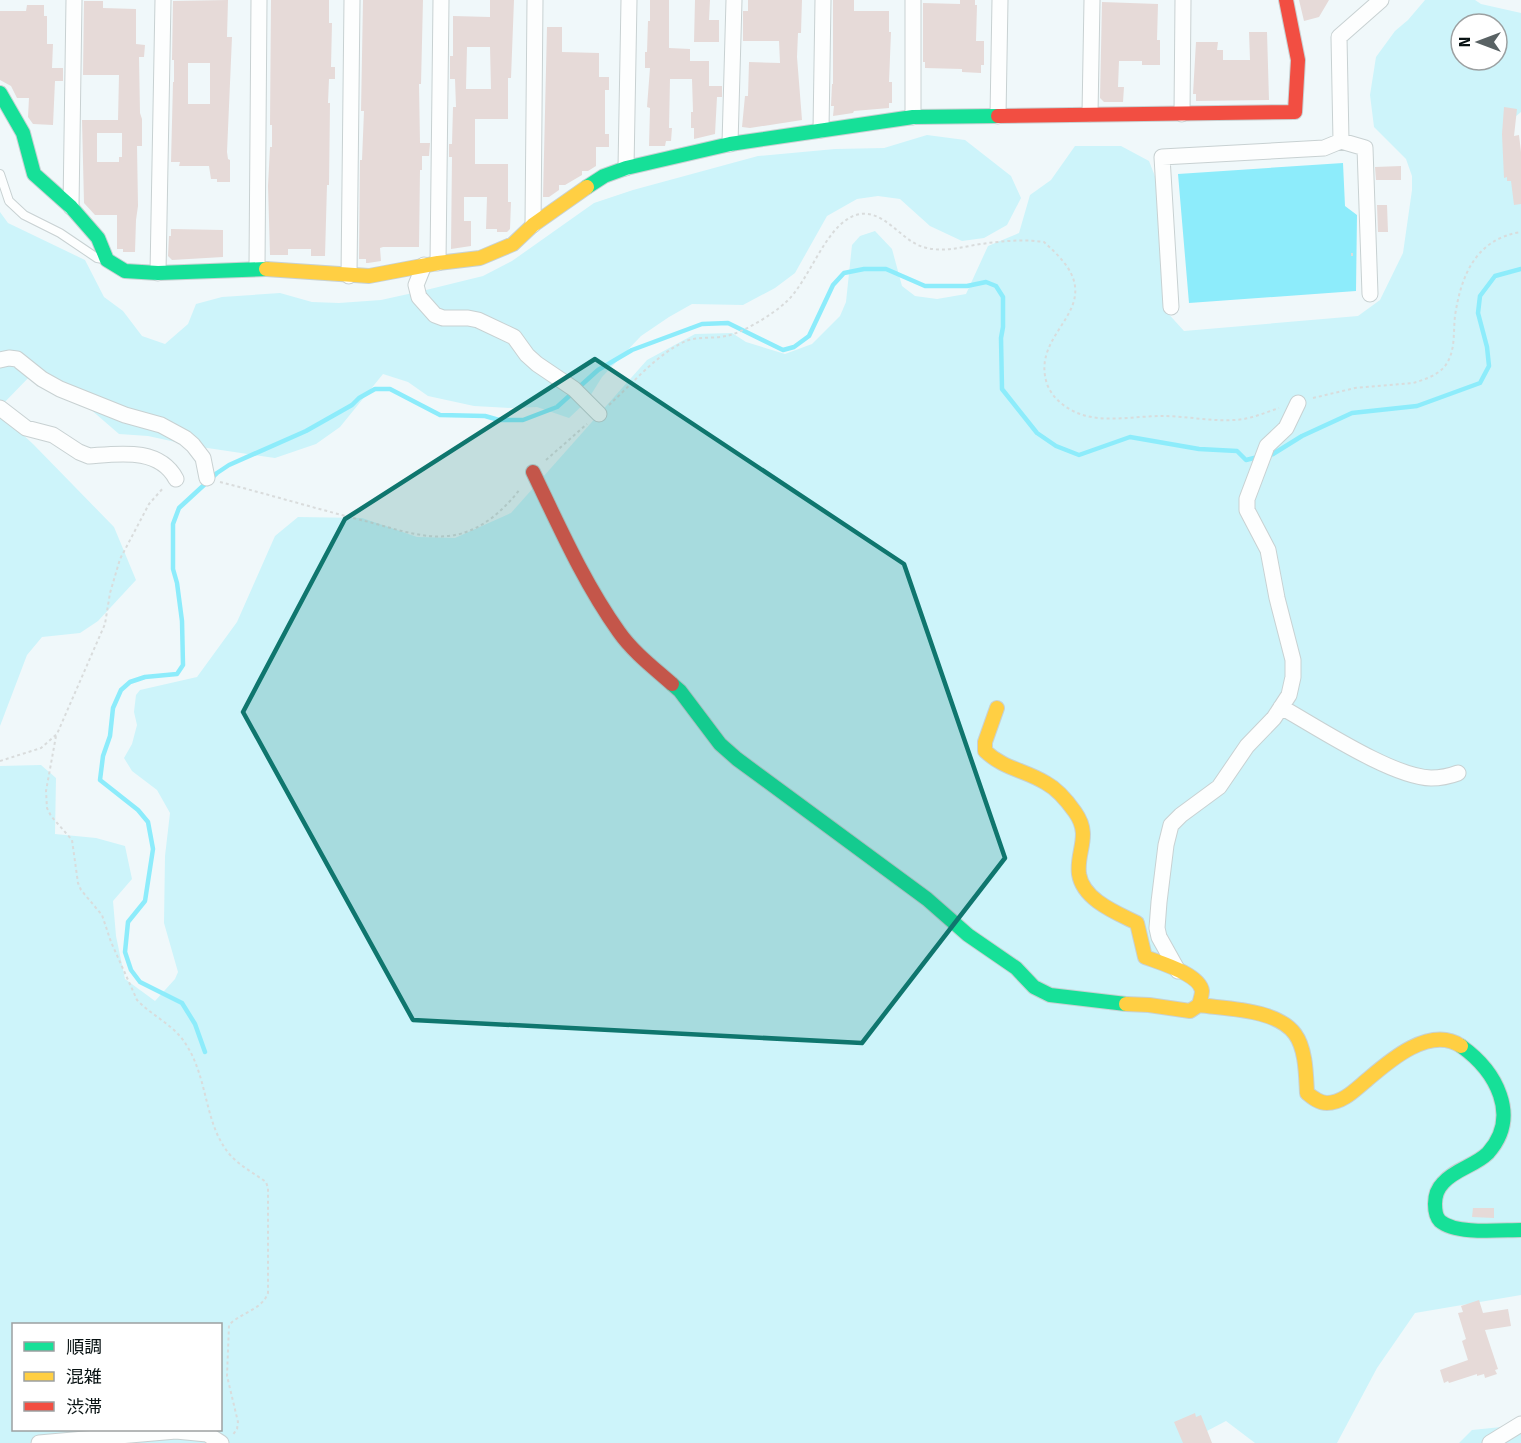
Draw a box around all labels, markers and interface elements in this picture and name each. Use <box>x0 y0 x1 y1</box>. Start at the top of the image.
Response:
north arrow <box>1449 12 1509 72</box>
text: N <box>1455 37 1474 47</box>
legend <box>12 1323 222 1431</box>
text: 順調 <box>66 1336 102 1358</box>
text: 混雑 <box>66 1366 102 1388</box>
text: 渋滞 <box>66 1396 102 1418</box>

